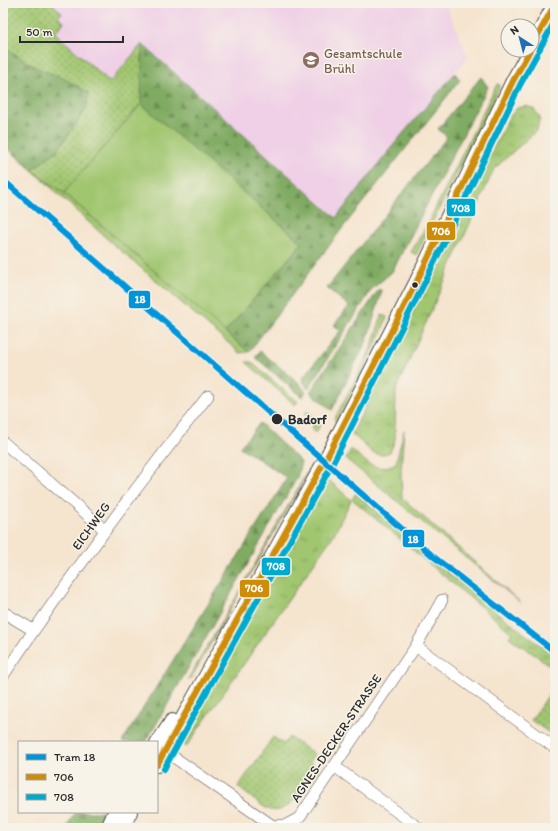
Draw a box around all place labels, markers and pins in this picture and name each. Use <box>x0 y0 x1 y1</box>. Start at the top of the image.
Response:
place label: Gesamtschule Brühl <box>324 46 402 76</box>
school or university icon: Gesamtschule Brühl <box>301 50 321 70</box>
unlabelled marker <box>410 280 420 290</box>
marker: Badorf <box>270 412 284 426</box>
place label: Badorf <box>288 412 328 427</box>

